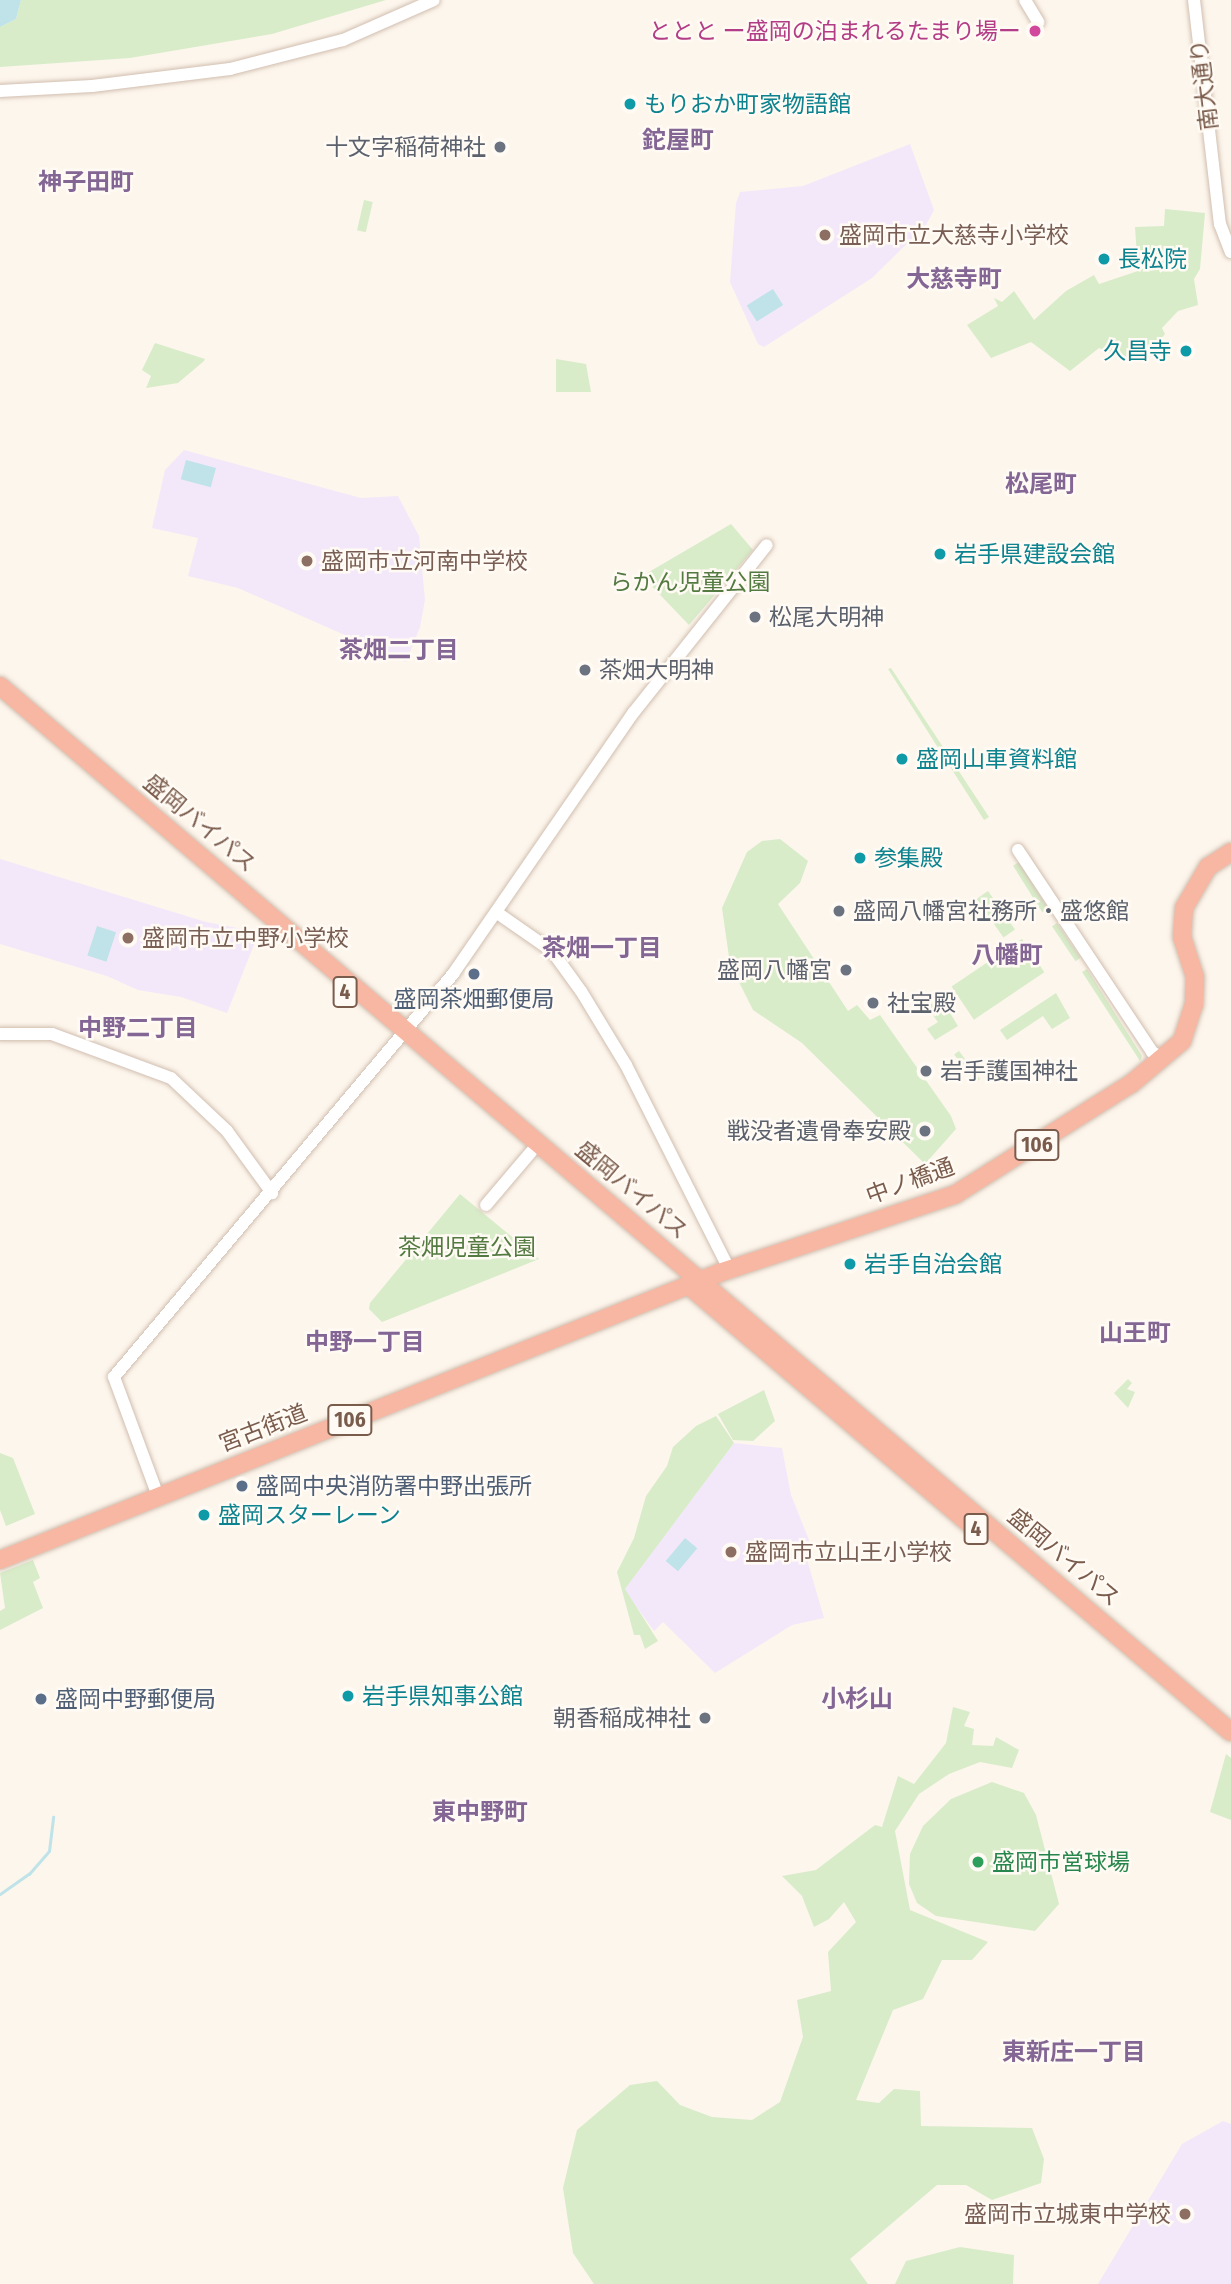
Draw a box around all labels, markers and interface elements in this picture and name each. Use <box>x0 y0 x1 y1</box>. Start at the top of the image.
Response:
place label: ととと ー盛岡の泊まれるたまり場ー <box>648 17 1021 45</box>
marker: ととと ー盛岡の泊まれるたまり場ー <box>1027 23 1043 39</box>
street label: 南大通り <box>1185 38 1223 132</box>
place label: もりおか町家物語館 <box>644 90 851 118</box>
marker: もりおか町家物語館 <box>622 96 638 112</box>
district label: 鉈屋町 <box>642 127 714 155</box>
place label: 十文字稲荷神社 <box>325 133 486 161</box>
marker: 十文字稲荷神社 <box>492 139 508 155</box>
district label: 神子田町 <box>38 169 134 197</box>
place label: 盛岡市立大慈寺小学校 <box>839 221 1069 249</box>
marker: 盛岡市立大慈寺小学校 <box>817 227 833 243</box>
place label: 長松院 <box>1118 245 1187 273</box>
marker: 長松院 <box>1096 251 1112 267</box>
district label: 大慈寺町 <box>906 266 1002 294</box>
place label: 久昌寺 <box>1103 337 1172 365</box>
marker: 久昌寺 <box>1178 343 1194 359</box>
district label: 松尾町 <box>1005 471 1077 499</box>
place label: 岩手県建設会館 <box>954 540 1115 568</box>
marker: 岩手県建設会館 <box>932 546 948 562</box>
place label: 盛岡市立河南中学校 <box>321 547 528 575</box>
marker: 盛岡市立河南中学校 <box>299 553 315 569</box>
park label: らかん児童公園 <box>610 568 770 596</box>
place label: 松尾大明神 <box>769 603 884 631</box>
marker: 松尾大明神 <box>747 609 763 625</box>
district label: 茶畑二丁目 <box>339 637 459 665</box>
place label: 茶畑大明神 <box>599 656 714 684</box>
marker: 茶畑大明神 <box>577 662 593 678</box>
place label: 盛岡山車資料館 <box>916 745 1077 773</box>
marker: 盛岡山車資料館 <box>894 751 910 767</box>
street label: 盛岡バイパス <box>138 768 262 878</box>
place label: 参集殿 <box>874 844 943 872</box>
marker: 参集殿 <box>852 850 868 866</box>
place label: 盛岡八幡宮社務所・盛悠館 <box>853 897 1129 925</box>
marker: 盛岡八幡宮社務所・盛悠館 <box>831 903 847 919</box>
place label: 盛岡市立中野小学校 <box>142 924 349 952</box>
marker: 盛岡市立中野小学校 <box>120 930 136 946</box>
district label: 茶畑一丁目 <box>542 935 662 963</box>
district label: 八幡町 <box>971 942 1043 970</box>
place label: 盛岡八幡宮 <box>717 956 832 984</box>
marker: 盛岡八幡宮 <box>838 962 854 978</box>
marker: 盛岡茶畑郵便局 <box>466 966 482 982</box>
road number: 4 <box>331 974 359 1010</box>
place label: 盛岡茶畑郵便局 <box>394 985 554 1013</box>
place label: 社宝殿 <box>887 989 956 1017</box>
marker: 社宝殿 <box>865 995 881 1011</box>
district label: 中野二丁目 <box>78 1015 198 1043</box>
place label: 岩手護国神社 <box>940 1057 1078 1085</box>
marker: 岩手護国神社 <box>918 1063 934 1079</box>
place label: 戦没者遺骨奉安殿 <box>727 1117 911 1145</box>
marker: 戦没者遺骨奉安殿 <box>917 1123 933 1139</box>
road number: 106 <box>1014 1128 1060 1162</box>
street label: 盛岡バイパス <box>570 1135 694 1245</box>
street label: 中ノ橋通 <box>862 1152 958 1210</box>
park label: 茶畑児童公園 <box>398 1233 536 1261</box>
place label: 岩手自治会館 <box>864 1250 1002 1278</box>
marker: 岩手自治会館 <box>842 1256 858 1272</box>
district label: 山王町 <box>1099 1320 1171 1348</box>
district label: 中野一丁目 <box>305 1329 425 1357</box>
street label: 宮古街道 <box>215 1399 311 1457</box>
road number: 106 <box>327 1402 373 1438</box>
place label: 盛岡中央消防署中野出張所 <box>256 1472 532 1500</box>
marker: 盛岡中央消防署中野出張所 <box>234 1478 250 1494</box>
place label: 盛岡スターレーン <box>218 1501 402 1529</box>
street label: 盛岡バイパス <box>1002 1502 1126 1612</box>
marker: 盛岡スターレーン <box>196 1507 212 1523</box>
road number: 4 <box>962 1512 990 1546</box>
place label: 盛岡市立山王小学校 <box>745 1538 952 1566</box>
marker: 盛岡市立山王小学校 <box>723 1544 739 1560</box>
place label: 岩手県知事公館 <box>362 1682 523 1710</box>
place label: 盛岡中野郵便局 <box>55 1685 216 1713</box>
district label: 小杉山 <box>821 1686 893 1714</box>
marker: 岩手県知事公館 <box>340 1688 356 1704</box>
marker: 盛岡中野郵便局 <box>33 1691 49 1707</box>
place label: 朝香稲成神社 <box>553 1704 691 1732</box>
marker: 朝香稲成神社 <box>697 1710 713 1726</box>
district label: 東中野町 <box>432 1799 528 1827</box>
place label: 盛岡市営球場 <box>992 1848 1130 1876</box>
marker: 盛岡市営球場 <box>970 1854 986 1870</box>
district label: 東新庄一丁目 <box>1002 2039 1146 2067</box>
place label: 盛岡市立城東中学校 <box>964 2200 1171 2228</box>
marker: 盛岡市立城東中学校 <box>1177 2206 1193 2222</box>

